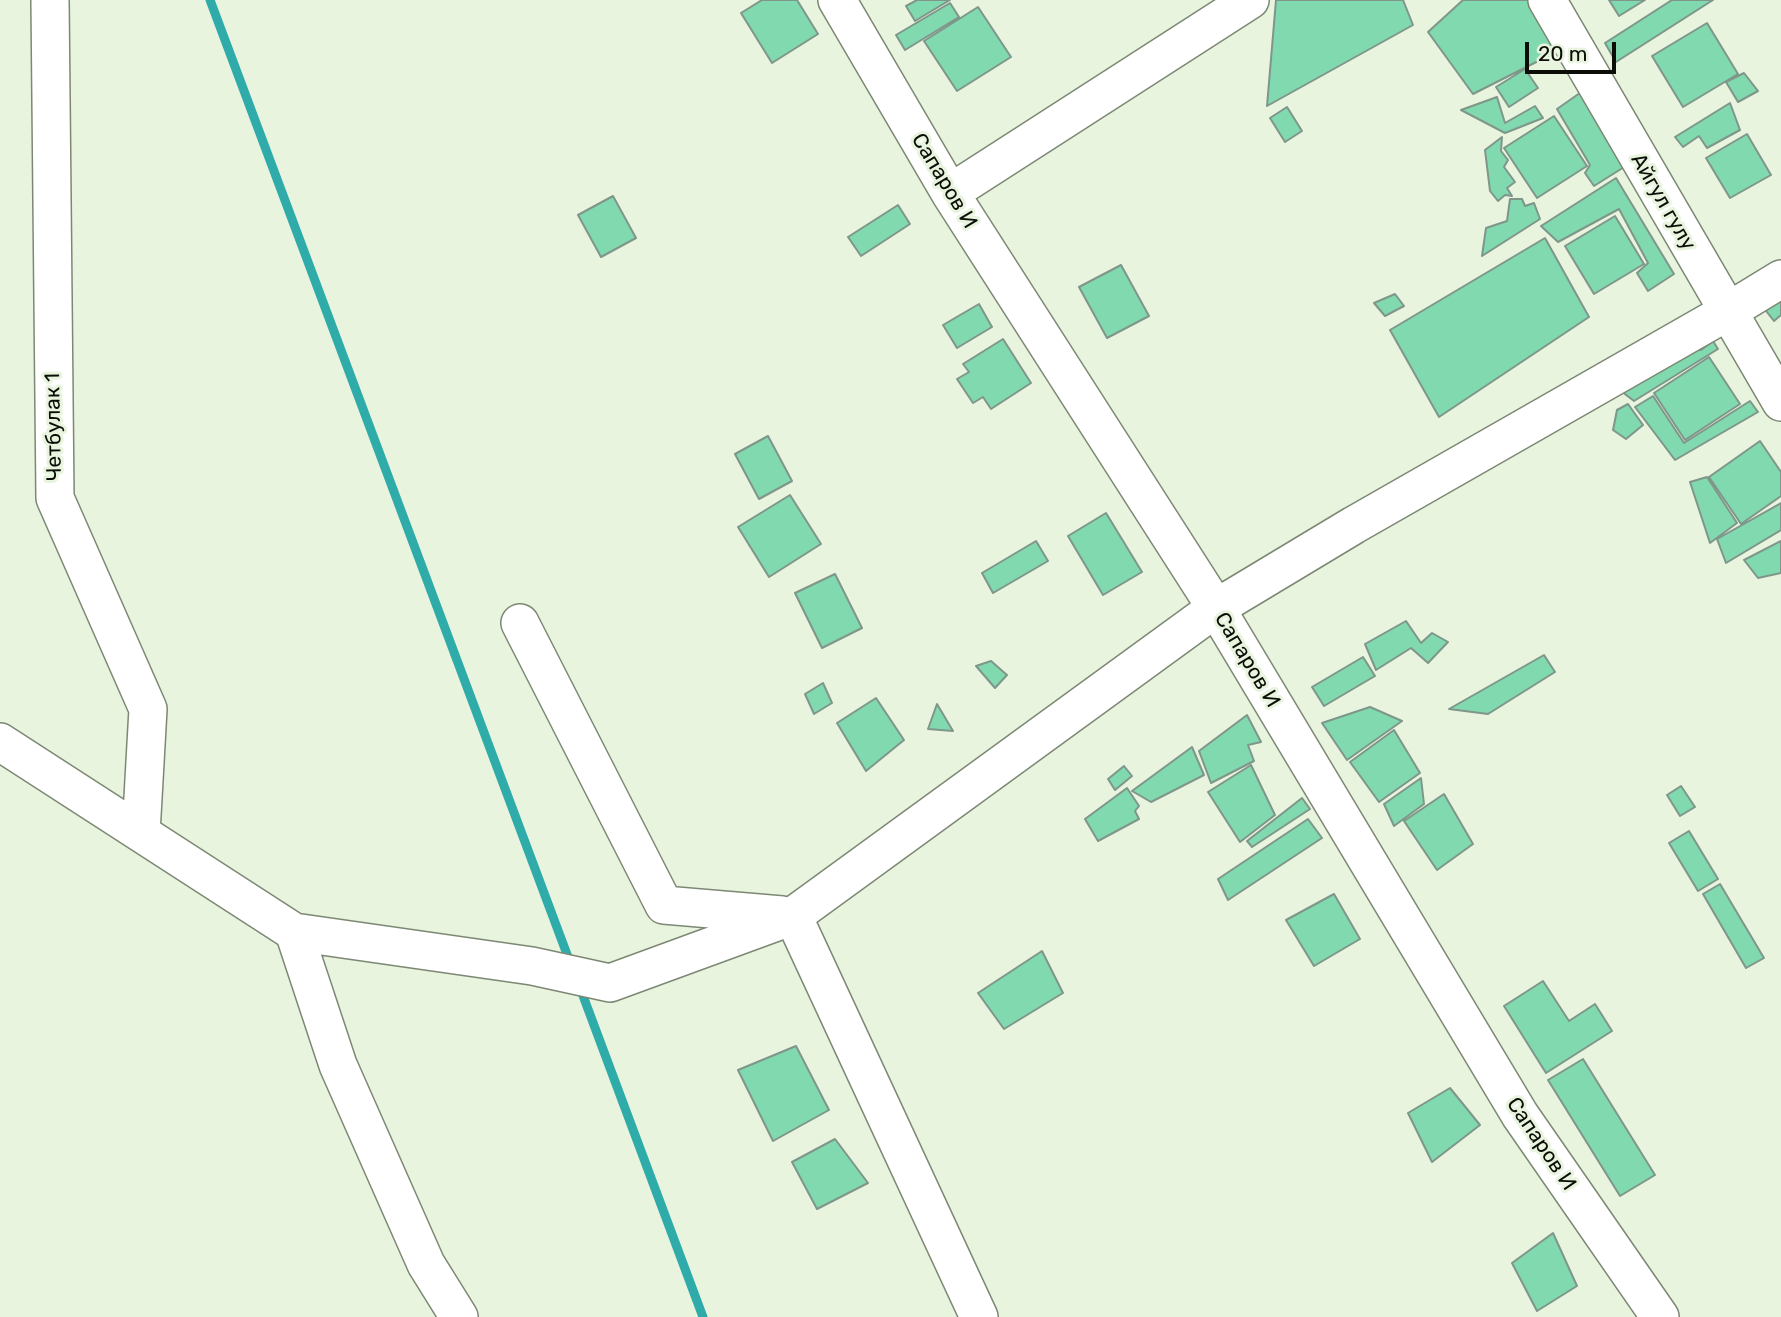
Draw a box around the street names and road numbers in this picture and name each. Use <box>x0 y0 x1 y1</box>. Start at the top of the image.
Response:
street label: Сапаров И <box>906 129 982 233</box>
street label: Айгул гулу <box>1625 149 1701 255</box>
street label: Четбулак 1 <box>40 373 68 481</box>
street label: Сапаров И <box>1209 608 1285 712</box>
street label: Сапаров И <box>1501 1093 1581 1195</box>

